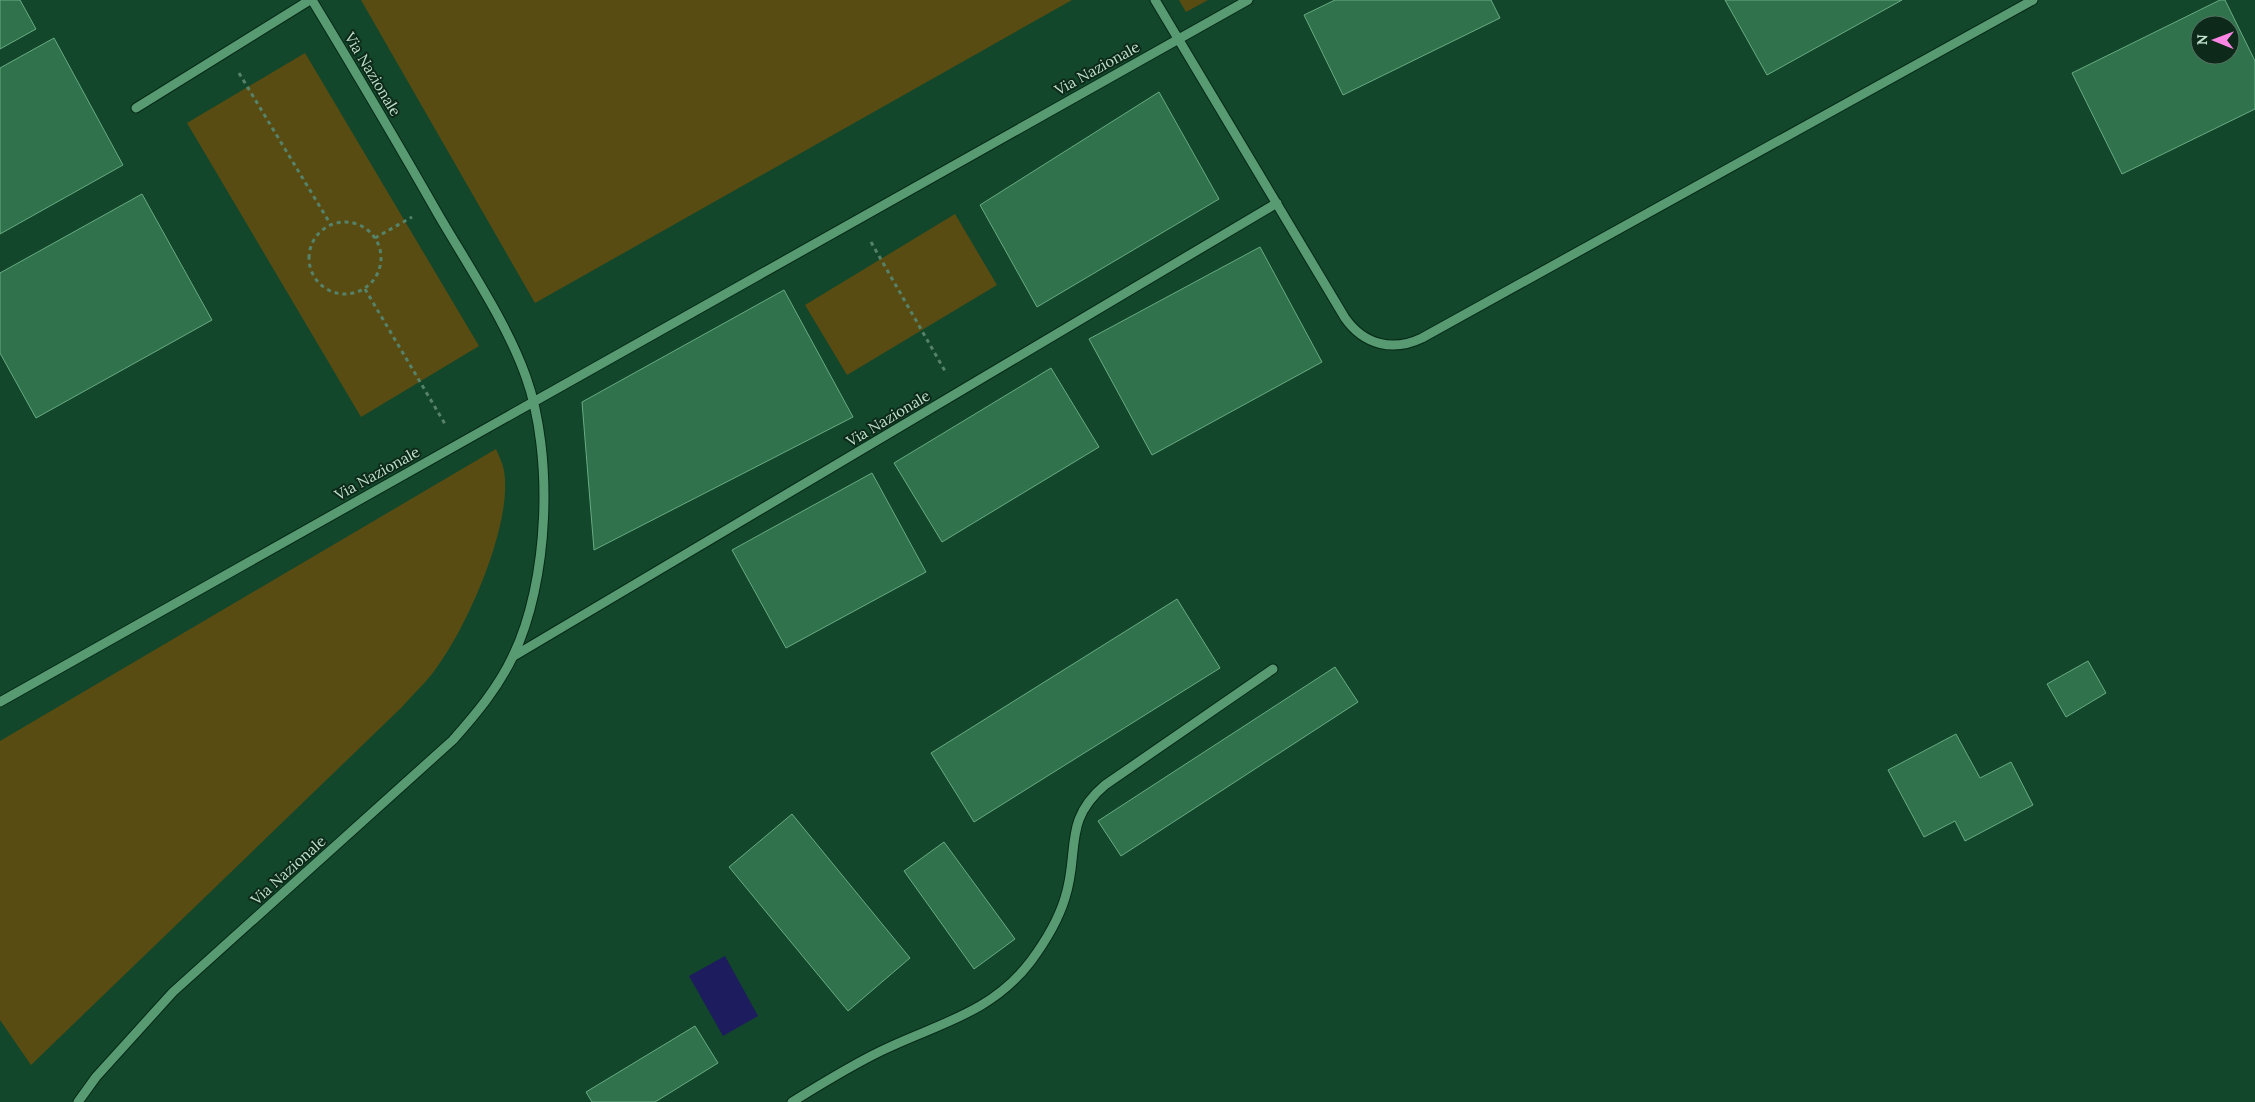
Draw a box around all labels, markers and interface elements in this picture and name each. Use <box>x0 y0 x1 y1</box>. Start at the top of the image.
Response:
north arrow <box>2190 15 2240 65</box>
street label: Via Nazionale <box>340 28 405 119</box>
text: N <box>2193 34 2211 45</box>
street label: Via Nazionale <box>1050 37 1143 100</box>
street label: Via Nazionale <box>842 386 933 451</box>
street label: Via Nazionale <box>330 442 423 505</box>
street label: Via Nazionale <box>246 831 329 909</box>

